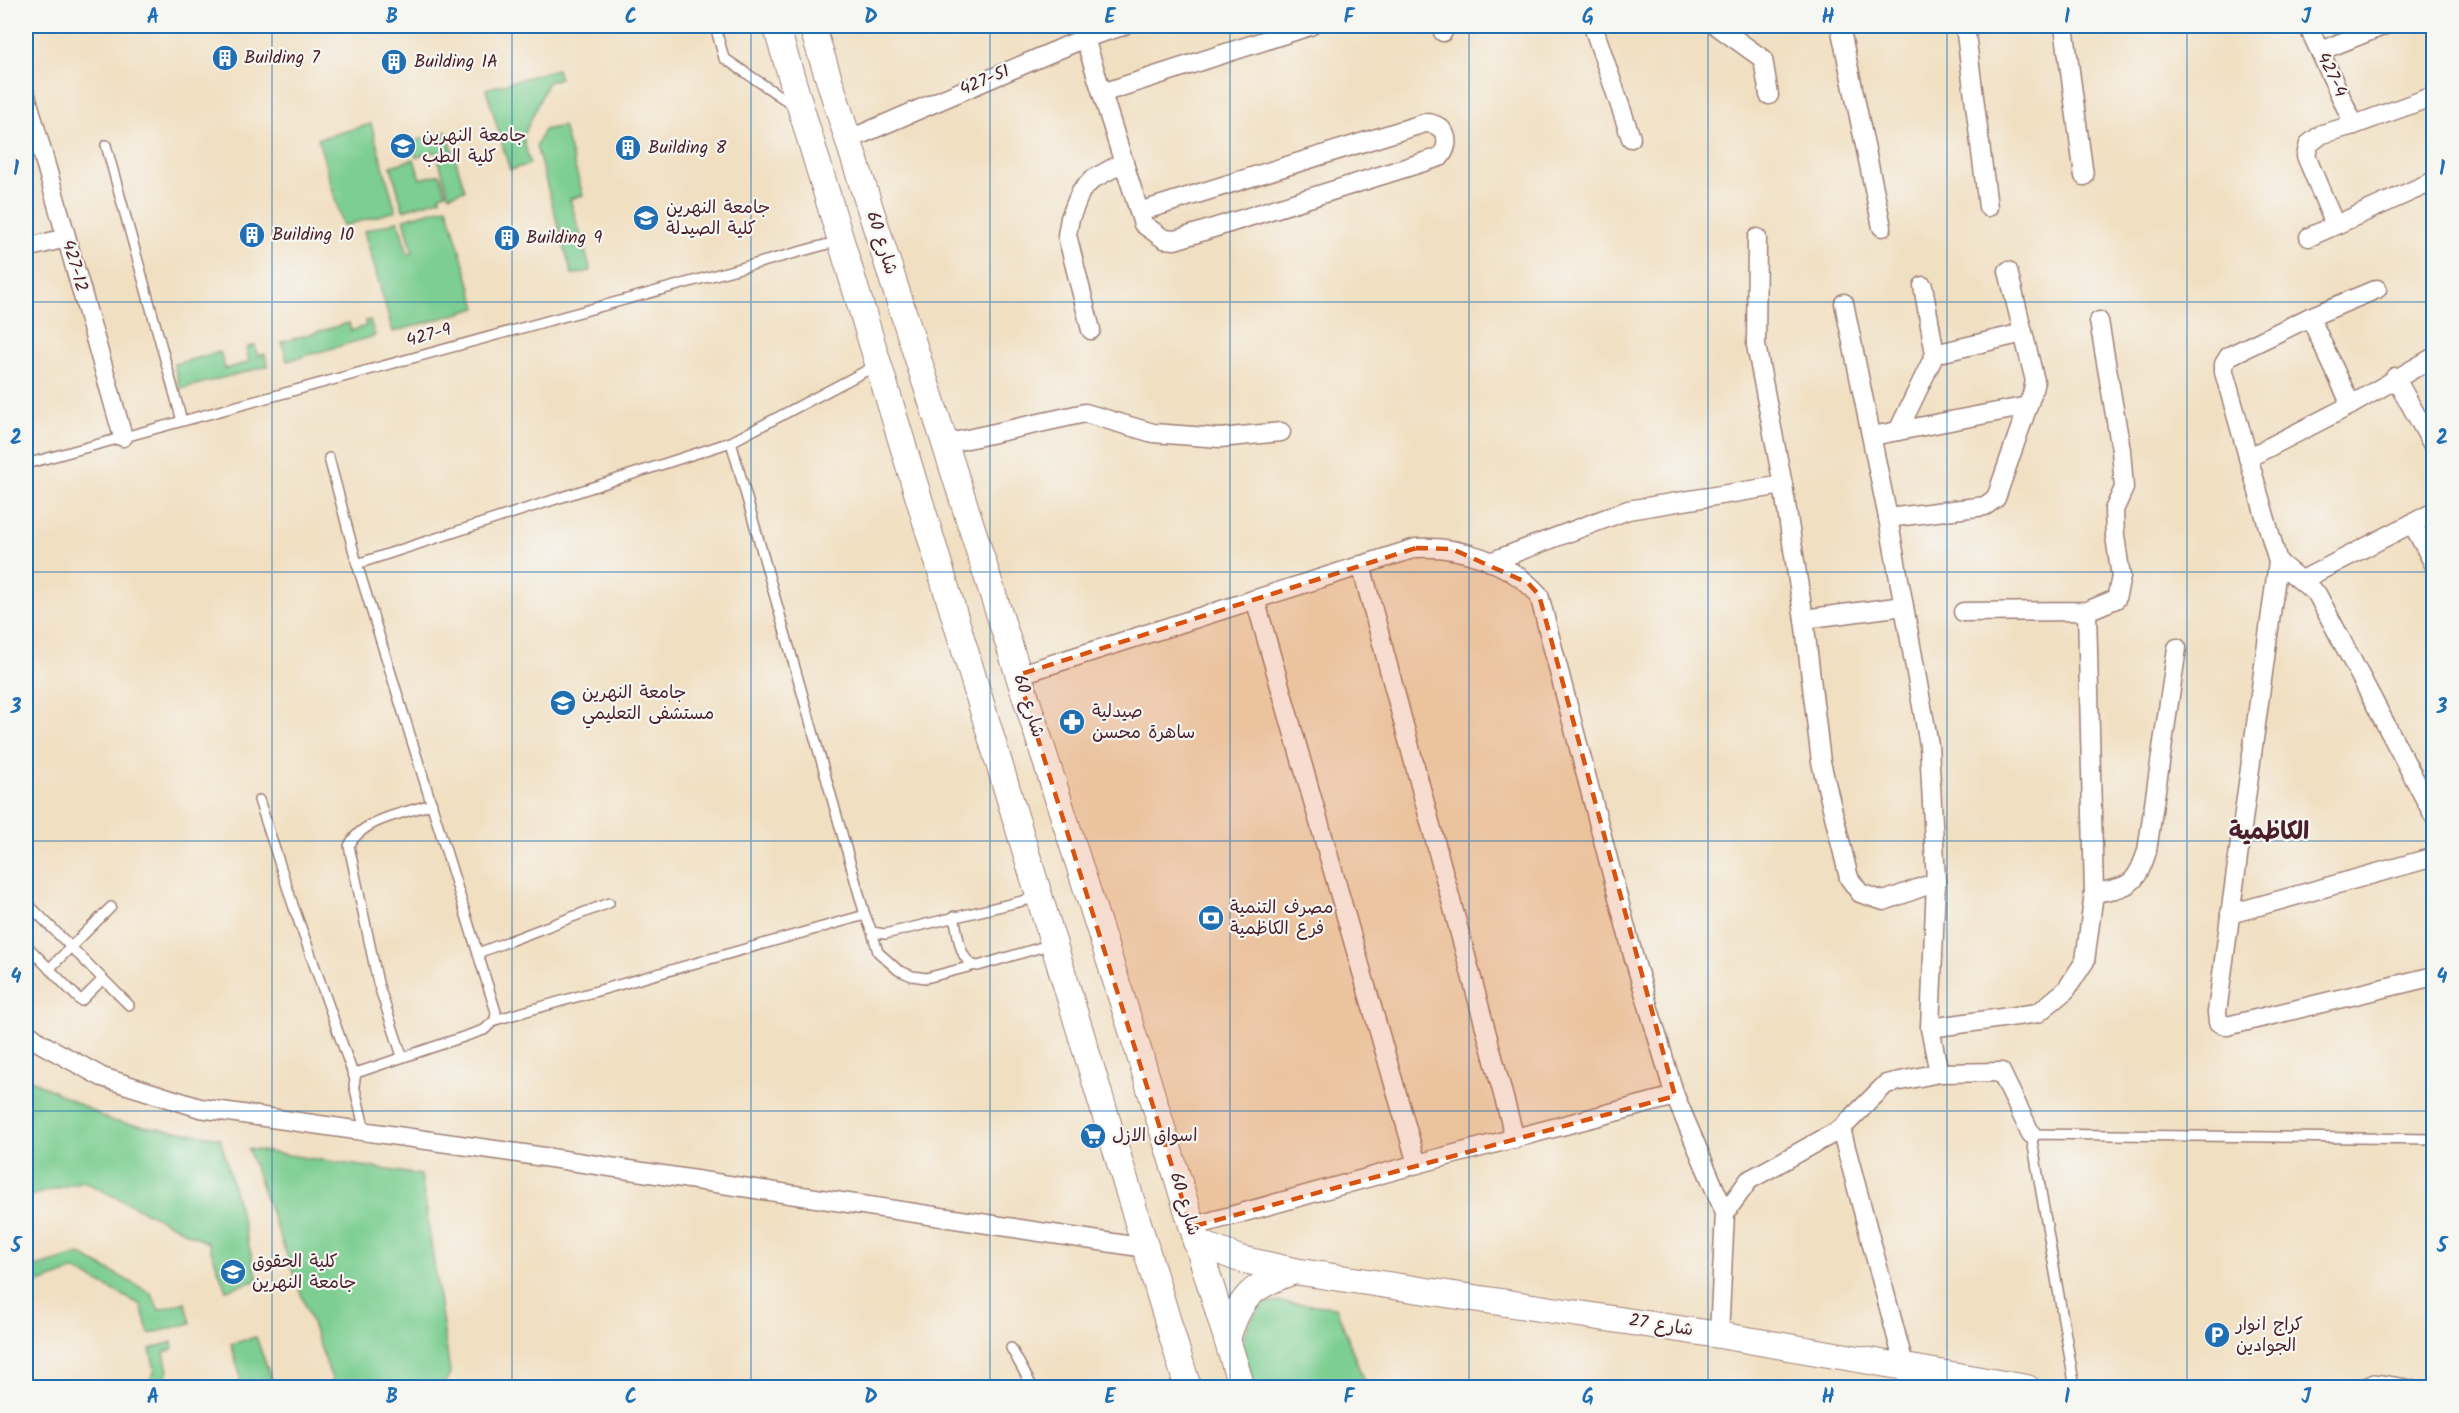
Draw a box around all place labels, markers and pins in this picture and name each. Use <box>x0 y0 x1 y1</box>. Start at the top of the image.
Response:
building icon: Building 7 <box>210 43 240 73</box>
place label: Building 7 <box>244 44 320 73</box>
building icon: Building 1A <box>379 47 409 77</box>
place label: Building 1A <box>414 48 498 77</box>
place label: جامعة النهرين كلية الطب <box>422 122 526 172</box>
school or university icon: جامعة النهرين كلية الطب <box>388 131 418 161</box>
building icon: Building 8 <box>613 133 643 163</box>
place label: Building 8 <box>648 134 726 163</box>
place label: جامعة النهرين كلية الصيدلة <box>666 194 770 244</box>
school or university icon: جامعة النهرين كلية الصيدلة <box>631 203 661 233</box>
building icon: Building 10 <box>237 220 267 250</box>
place label: Building 10 <box>272 221 354 250</box>
building icon: Building 9 <box>492 223 522 253</box>
place label: Building 9 <box>526 224 602 253</box>
place label: جامعة النهرين مستشفى التعليمي <box>582 679 714 729</box>
school or university icon: جامعة النهرين مستشفى التعليمي <box>548 688 578 718</box>
place label: صيدلية ساهرة محسن <box>1092 698 1195 748</box>
pharmacy icon: صيدلية ساهرة محسن <box>1057 707 1087 737</box>
place label: مصرف التنمية فرع الكاظمية <box>1230 894 1333 944</box>
bank icon: مصرف التنمية فرع الكاظمية <box>1196 903 1226 933</box>
supermarket icon: اسواق الازل <box>1078 1121 1108 1151</box>
place label: اسواق الازل <box>1112 1122 1197 1151</box>
place label: كلية الحقوق جامعة النهرين <box>252 1248 356 1298</box>
school or university icon: كلية الحقوق جامعة النهرين <box>218 1257 248 1287</box>
place label: كراج انوار الجوادين <box>2234 1311 2303 1361</box>
parking icon: كراج انوار الجوادين <box>2202 1320 2232 1350</box>

